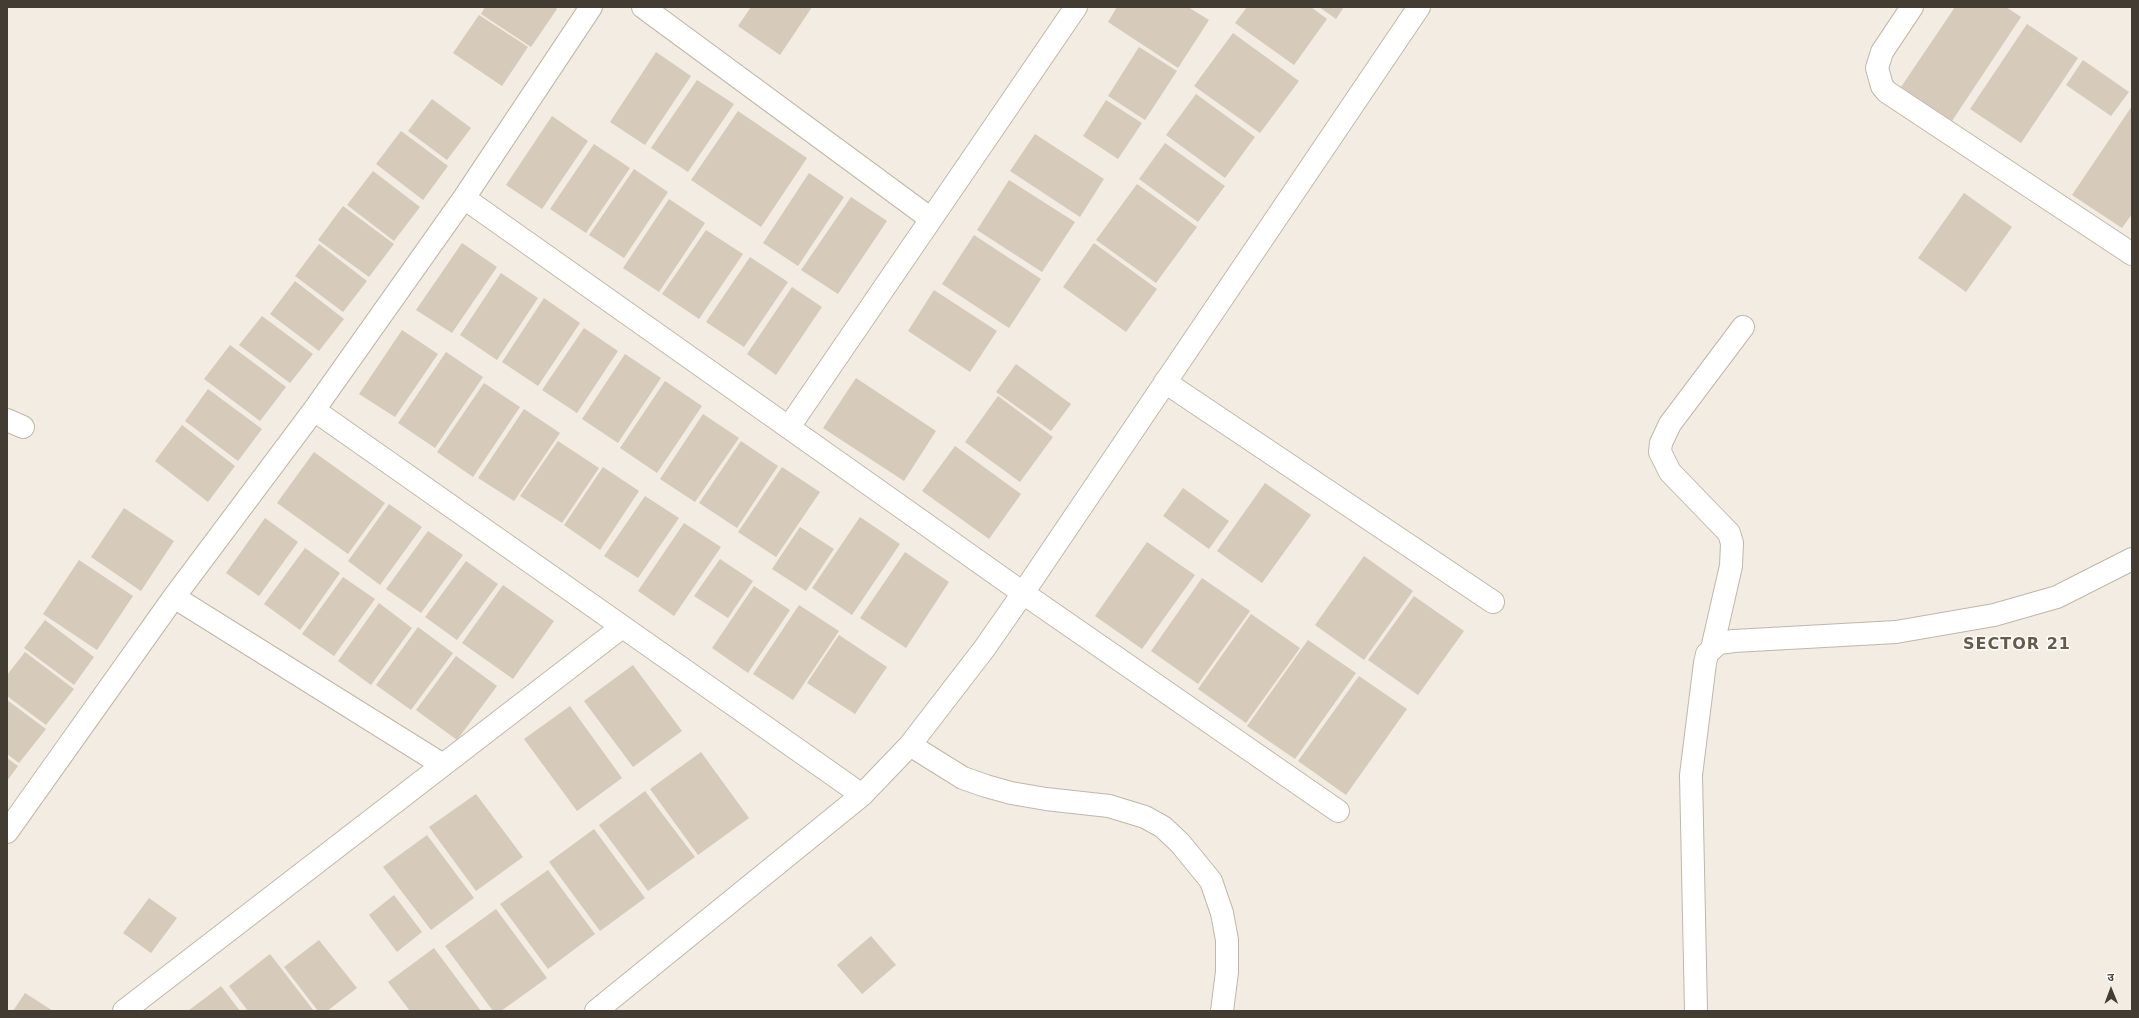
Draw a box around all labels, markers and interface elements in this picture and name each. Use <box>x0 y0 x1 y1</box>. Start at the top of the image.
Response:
district label: SECTOR 21 <box>1963 635 2071 655</box>
north arrow <box>2091 970 2131 1010</box>
text: उ <box>2107 971 2114 984</box>

